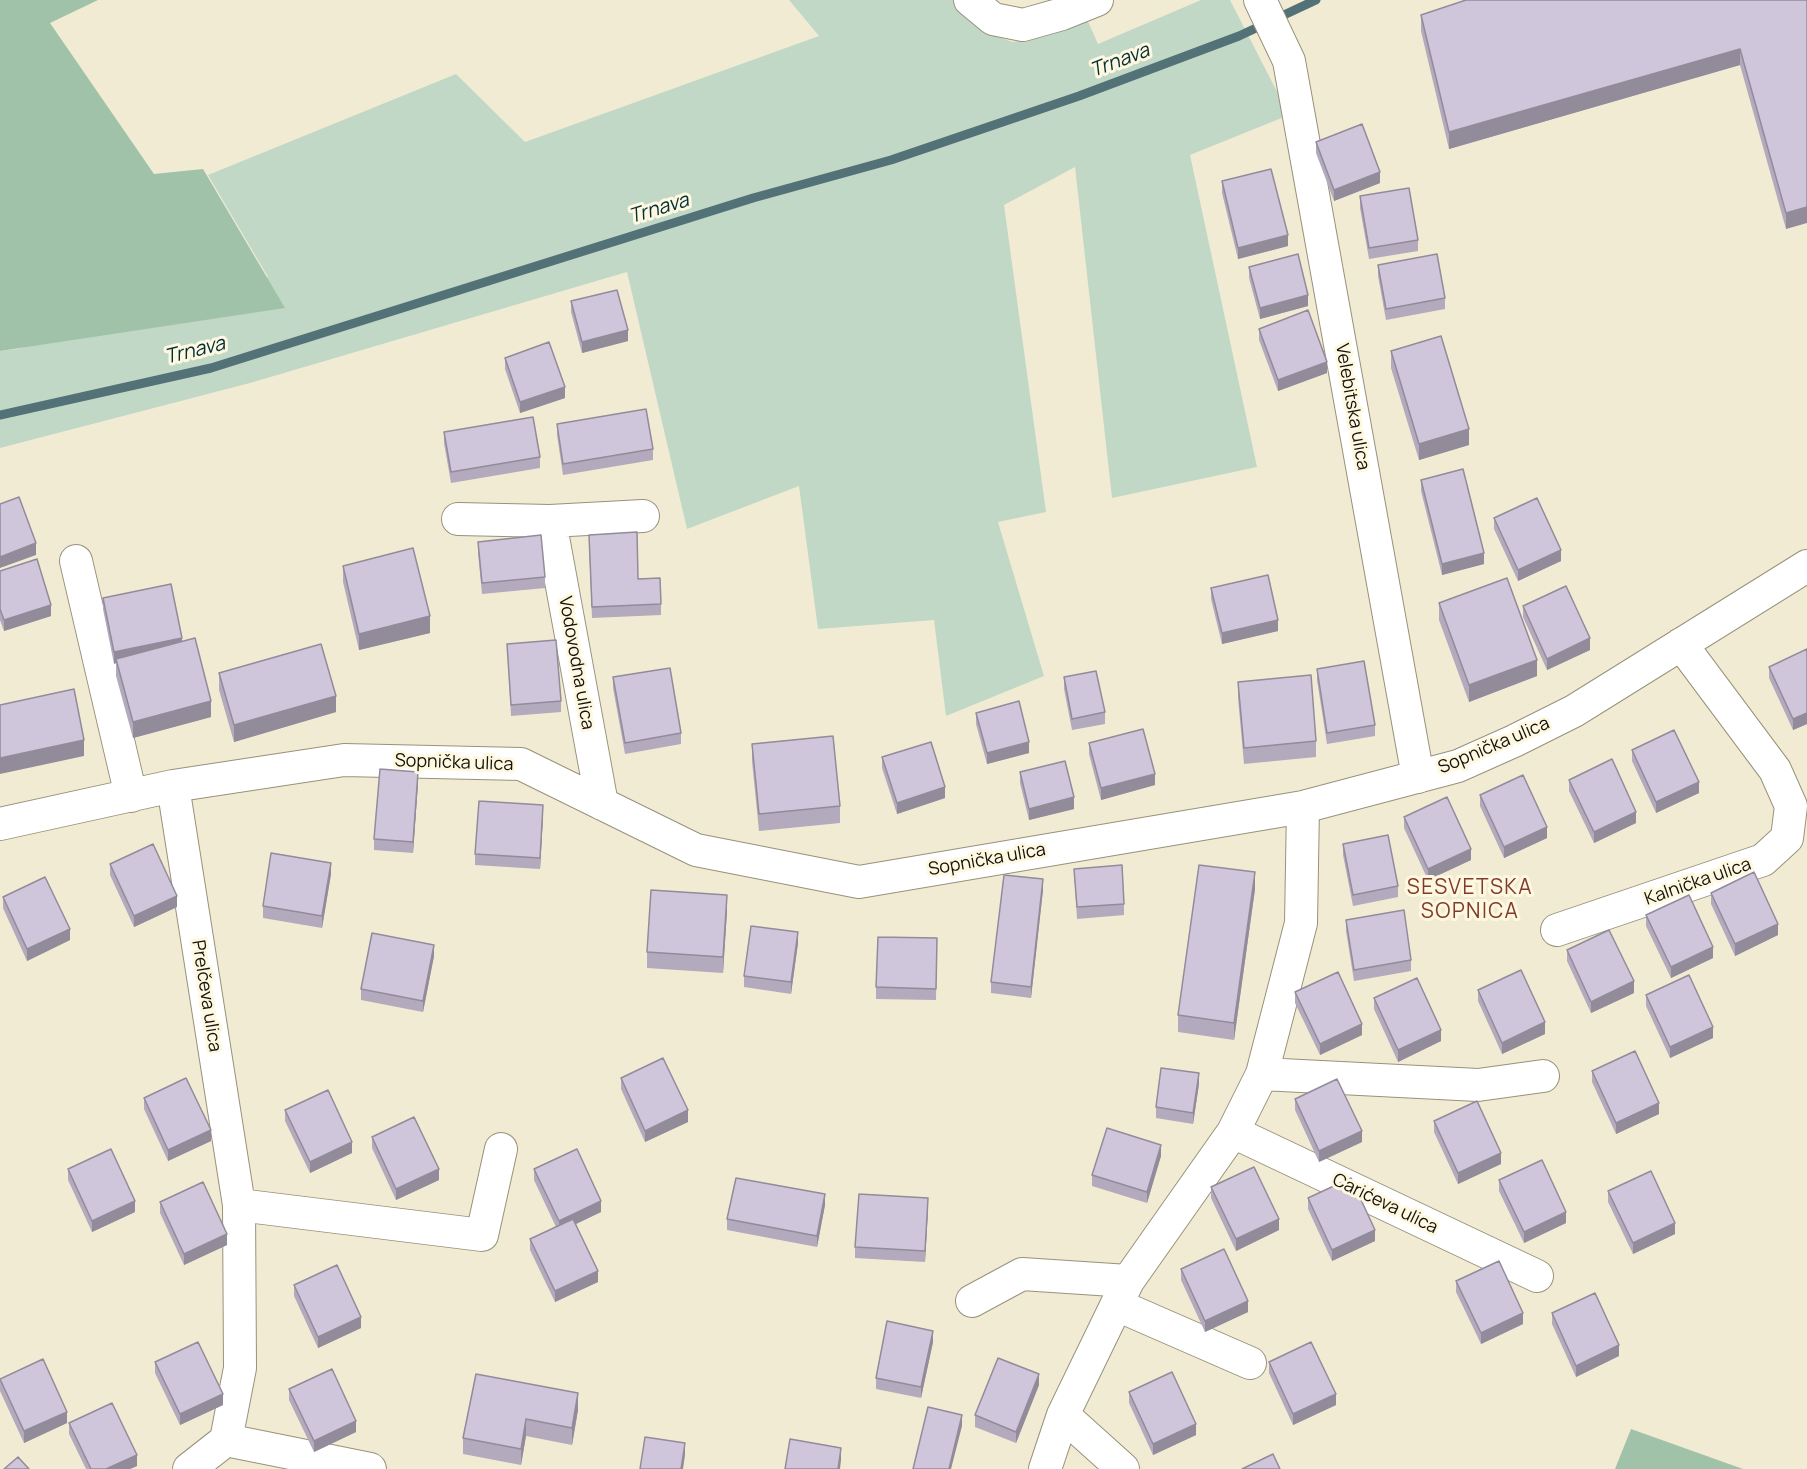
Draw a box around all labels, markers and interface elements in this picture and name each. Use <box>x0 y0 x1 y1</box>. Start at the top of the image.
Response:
water label: Trnava <box>1087 39 1153 83</box>
water label: Trnava <box>626 189 692 229</box>
water label: Trnava <box>162 332 228 370</box>
street label: Velebitska ulica <box>1330 342 1374 472</box>
street label: Vodovodna ulica <box>554 595 598 731</box>
street label: Sopnička ulica <box>1435 713 1553 779</box>
street label: Sopnička ulica <box>394 750 514 776</box>
street label: Sopnička ulica <box>927 839 1047 881</box>
street label: Kalnička ulica <box>1642 854 1754 910</box>
district label: SESVETSKA SOPNICA <box>1407 875 1533 925</box>
street label: Prelčeva ulica <box>186 939 226 1053</box>
street label: Carićeva ulica <box>1329 1169 1441 1239</box>

